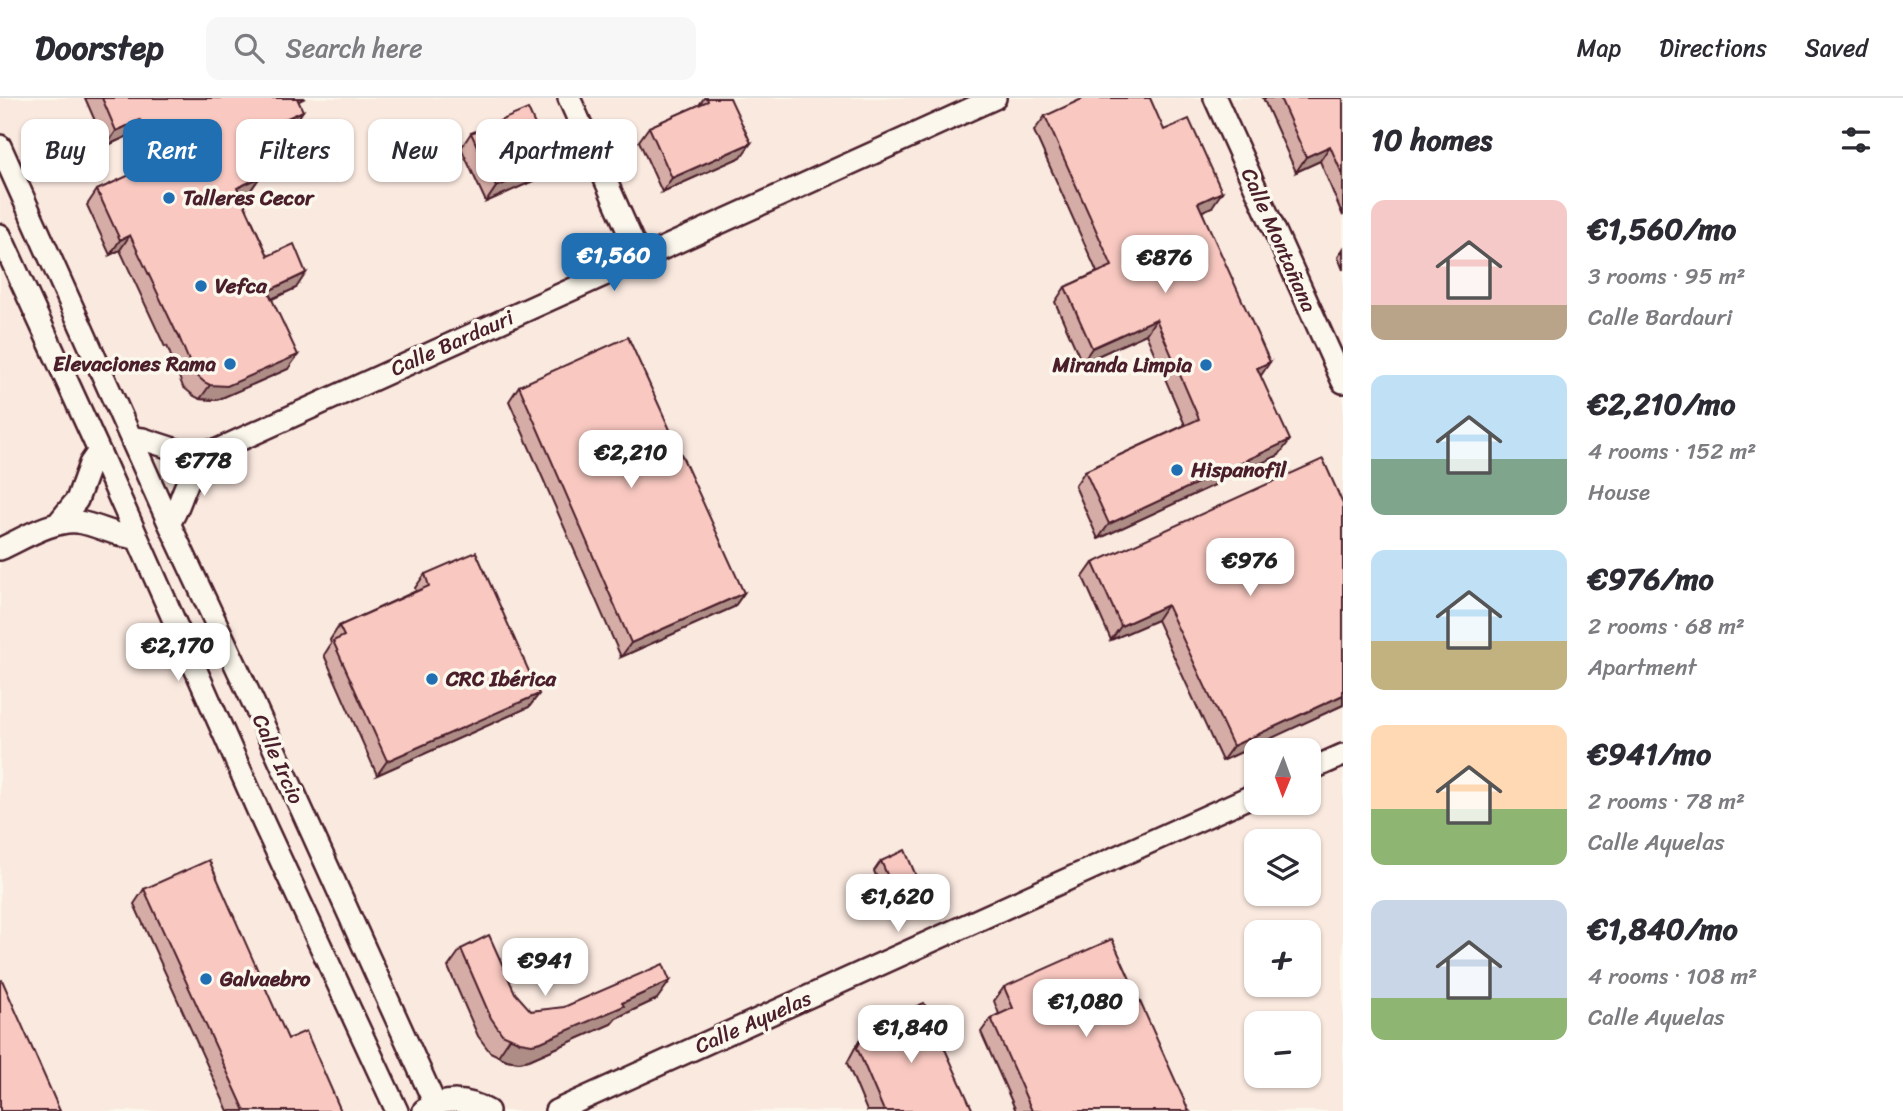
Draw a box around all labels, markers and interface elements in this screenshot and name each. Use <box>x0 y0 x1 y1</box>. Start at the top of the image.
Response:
search box <box>206 17 696 80</box>
text: Doorstep <box>35 19 164 77</box>
text: Search here <box>286 25 423 71</box>
text: Map <box>1577 27 1621 69</box>
text: Directions <box>1659 27 1767 69</box>
text: Saved <box>1805 27 1868 69</box>
icon: search <box>230 29 268 67</box>
text: 10 homes <box>1371 113 1492 167</box>
chip: Buy <box>21 119 109 182</box>
chip: Rent <box>123 119 222 182</box>
chip: Filters <box>236 119 354 182</box>
chip: New <box>368 119 462 182</box>
chip: Apartment <box>476 119 637 182</box>
icon: filters <box>1837 121 1875 159</box>
street label: Calle Montañana <box>1230 161 1328 319</box>
place label: Talleres Cecor <box>183 179 315 217</box>
marker: Talleres Cecor <box>161 190 177 206</box>
text: €1,560/mo <box>1588 202 1736 256</box>
icon: home <box>1427 228 1511 312</box>
pin: €1,560 <box>557 234 671 293</box>
text: €1,560 <box>578 235 650 276</box>
pin: €876 <box>1124 236 1206 295</box>
text: €876 <box>1137 237 1193 278</box>
text: 3 rooms · 95 m² <box>1588 256 1745 297</box>
place label: Vefca <box>215 267 268 305</box>
marker: Vefca <box>193 278 209 294</box>
text: Calle Bardauri <box>1588 297 1732 338</box>
street label: Calle Bardauri <box>384 298 521 387</box>
place label: Elevaciones Rama <box>53 345 216 383</box>
place label: Miranda Limpia <box>1051 346 1192 384</box>
marker: Elevaciones Rama <box>222 356 238 372</box>
marker: Miranda Limpia <box>1198 357 1214 373</box>
text: €2,210/mo <box>1588 377 1736 431</box>
icon: home <box>1427 403 1511 487</box>
pin: €2,210 <box>574 430 688 490</box>
text: 4 rooms · 152 m² <box>1588 431 1756 472</box>
text: €2,210 <box>595 432 667 473</box>
pin: €778 <box>163 438 245 498</box>
text: €778 <box>176 440 232 481</box>
place label: Hispanofil <box>1190 451 1287 489</box>
marker: Hispanofil <box>1169 462 1185 478</box>
text: House <box>1588 472 1650 513</box>
pin: €976 <box>1209 538 1291 598</box>
text: €976 <box>1222 540 1278 581</box>
text: €976/mo <box>1588 552 1714 606</box>
icon: home <box>1427 578 1511 662</box>
text: 2 rooms · 68 m² <box>1588 606 1745 647</box>
pin: €2,170 <box>121 624 235 683</box>
text: €2,170 <box>142 625 214 666</box>
text: Apartment <box>1588 647 1697 688</box>
place label: CRC Ibérica <box>445 660 557 698</box>
marker: CRC Ibérica <box>424 671 440 687</box>
street label: Calle Ircio <box>241 708 315 811</box>
text: €941/mo <box>1588 727 1711 781</box>
north arrow <box>1244 738 1321 816</box>
map controls <box>1244 738 1321 1088</box>
icon: home <box>1427 753 1511 837</box>
text: 2 rooms · 78 m² <box>1588 781 1745 822</box>
text: Calle Ayuelas <box>1588 822 1725 863</box>
button: layers <box>1244 829 1321 906</box>
pin: €1,620 <box>841 874 955 934</box>
text: €1,620 <box>862 876 934 917</box>
text: €1,840/mo <box>1588 902 1738 956</box>
button: + <box>1244 920 1321 997</box>
icon: home <box>1427 928 1511 1012</box>
pin: €941 <box>504 939 586 998</box>
text: €941 <box>518 940 572 981</box>
text: 4 rooms · 108 m² <box>1588 956 1757 997</box>
place label: Galvaebro <box>219 960 311 998</box>
marker: Galvaebro <box>198 971 214 987</box>
street label: Calle Ayuelas <box>688 979 818 1065</box>
pin: €1,080 <box>1029 979 1143 1039</box>
text: €1,080 <box>1049 981 1123 1022</box>
text: Calle Ayuelas <box>1588 997 1725 1038</box>
pin: €1,840 <box>854 1006 968 1065</box>
text: €1,840 <box>874 1007 948 1048</box>
button: − <box>1244 1011 1321 1088</box>

